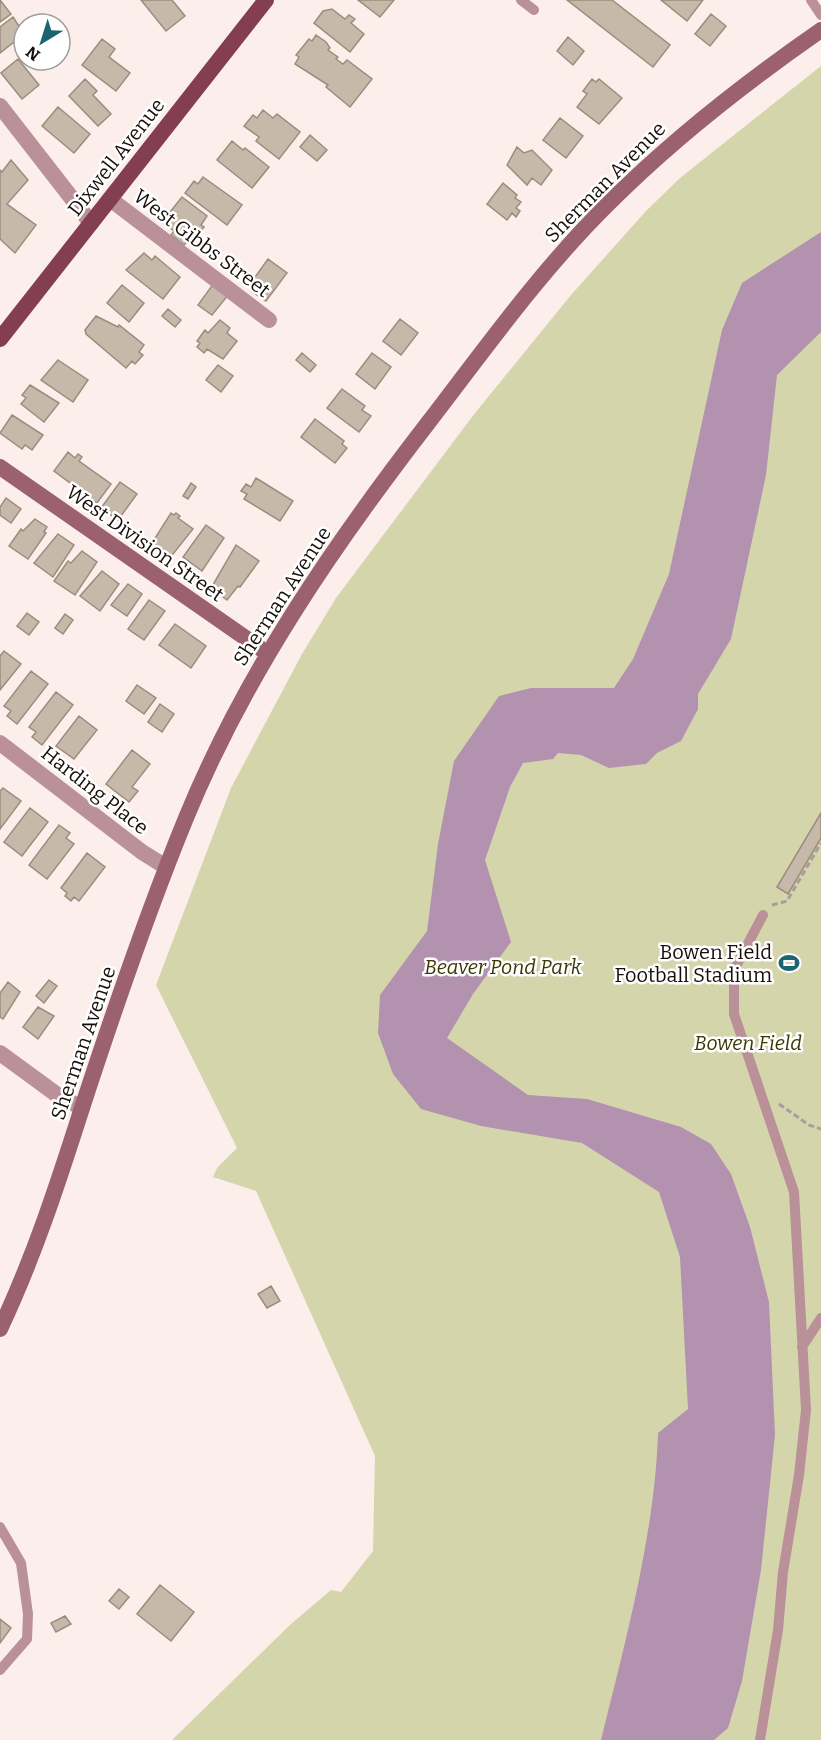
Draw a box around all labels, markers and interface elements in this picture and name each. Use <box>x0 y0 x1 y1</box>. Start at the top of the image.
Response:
north arrow <box>12 12 72 72</box>
text: N <box>22 42 44 65</box>
street label: Dixwell Avenue <box>63 93 169 221</box>
street label: Sherman Avenue <box>540 117 670 247</box>
street label: West Gibbs Street <box>129 184 275 302</box>
street label: West Division Street <box>62 480 228 606</box>
street label: Sherman Avenue <box>228 522 336 670</box>
street label: Harding Place <box>37 741 153 839</box>
place label: Bowen Field Football Stadium <box>615 940 772 987</box>
sports icon: Bowen Field Football Stadium <box>777 951 801 975</box>
park label: Beaver Pond Park <box>424 955 582 979</box>
street label: Sherman Avenue <box>45 963 121 1123</box>
park label: Bowen Field <box>694 1031 802 1055</box>

